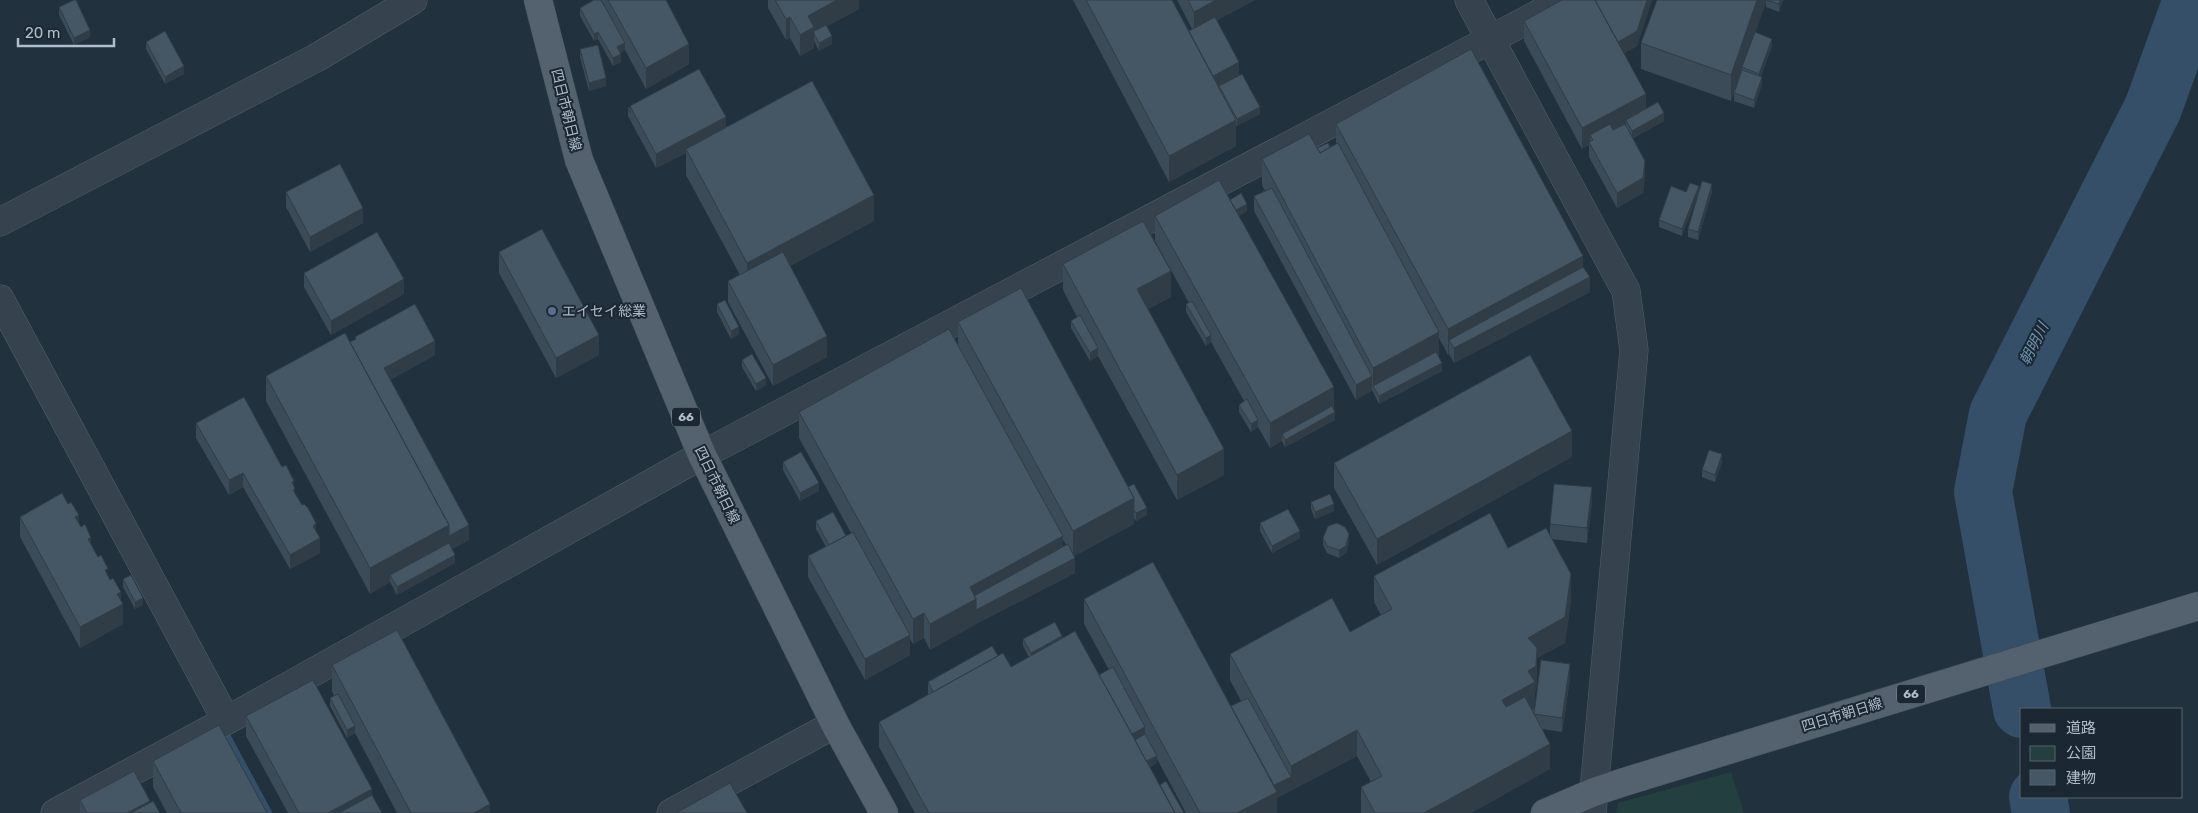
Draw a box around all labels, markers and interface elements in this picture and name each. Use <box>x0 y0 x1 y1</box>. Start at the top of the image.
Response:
scale bar <box>18 15 114 47</box>
text: 20 m <box>25 24 60 42</box>
street label: 四日市朝日線 <box>548 67 584 153</box>
place label: エイセイ総業 <box>562 303 646 320</box>
marker: エイセイ総業 <box>546 305 558 317</box>
water label: 朝明川 <box>2016 318 2053 368</box>
road number: 66 <box>672 408 700 427</box>
street label: 四日市朝日線 <box>691 444 743 526</box>
road number: 66 <box>1897 684 1925 704</box>
street label: 四日市朝日線 <box>1799 695 1885 735</box>
legend <box>2020 708 2183 798</box>
text: 道路 <box>2066 719 2096 737</box>
text: 公園 <box>2066 744 2096 762</box>
text: 建物 <box>2066 769 2096 787</box>

